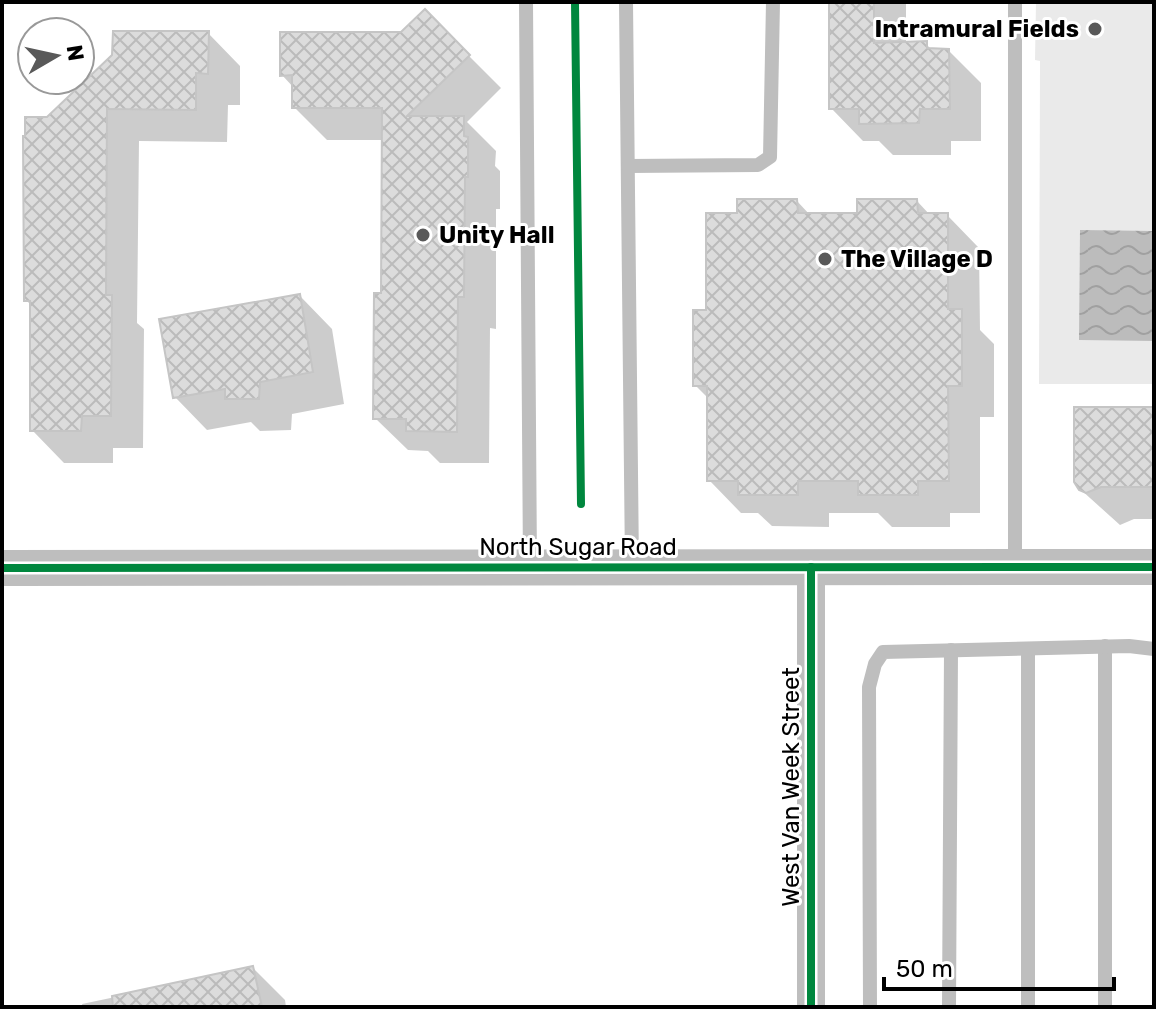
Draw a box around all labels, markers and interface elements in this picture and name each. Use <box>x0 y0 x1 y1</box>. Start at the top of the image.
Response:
place label: Intramural Fields <box>874 15 1079 43</box>
north arrow <box>16 16 96 96</box>
marker: Intramural Fields <box>1086 20 1104 38</box>
text: N <box>61 43 90 63</box>
place label: Unity Hall <box>439 221 555 249</box>
marker: Unity Hall <box>414 226 432 244</box>
place label: The Village D <box>841 245 993 273</box>
marker: The Village D <box>816 250 834 268</box>
street label: North Sugar Road <box>479 533 677 561</box>
street label: West Van Week Street <box>777 667 805 907</box>
scale bar <box>884 941 1114 991</box>
text: 50 m <box>896 955 953 983</box>

